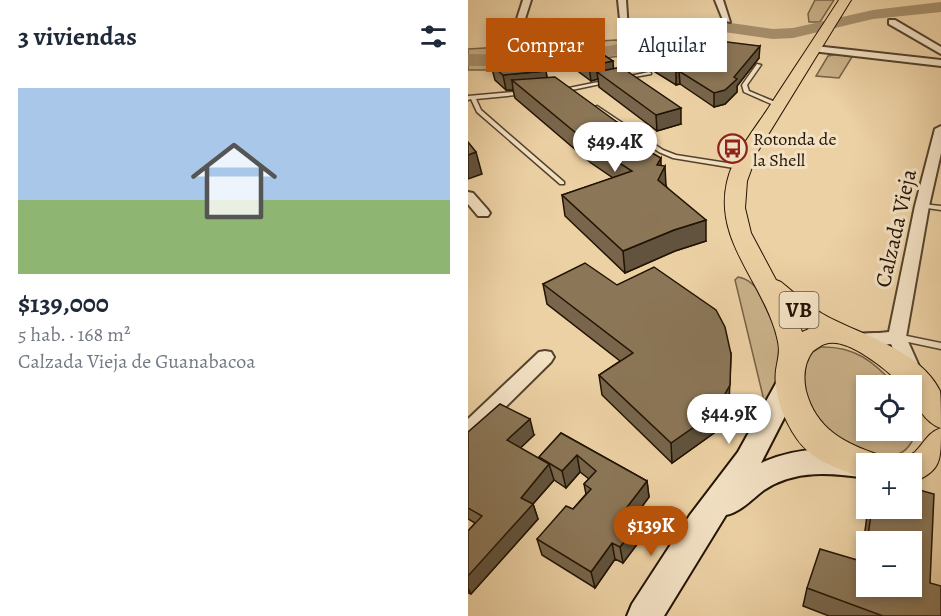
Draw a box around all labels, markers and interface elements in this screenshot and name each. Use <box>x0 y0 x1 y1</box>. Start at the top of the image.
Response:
chip: Comprar <box>486 18 605 72</box>
chip: Alquilar <box>617 18 727 72</box>
text: 3 viviendas <box>18 19 137 54</box>
icon: filters <box>417 20 450 53</box>
pin: $49.4K <box>566 122 664 173</box>
icon: home <box>180 127 288 235</box>
place label: Rotonda de la Shell <box>753 127 837 172</box>
text: $49.4K <box>587 128 643 155</box>
bus stop icon: Rotonda de la Shell <box>716 133 748 165</box>
street label: Calzada Vieja <box>868 165 924 290</box>
text: $139,000 <box>18 286 109 321</box>
road number: VB <box>780 292 818 328</box>
text: 5 hab. · 168 m² <box>18 321 130 348</box>
text: Calzada Vieja de Guanabacoa <box>18 348 256 375</box>
map controls <box>856 375 922 597</box>
button: locate <box>856 375 922 441</box>
pin: $44.9K <box>680 394 778 445</box>
text: $44.9K <box>701 400 757 427</box>
button: + <box>856 453 922 519</box>
pin: $139K <box>609 506 693 557</box>
text: $139K <box>627 512 675 539</box>
button: − <box>856 531 922 597</box>

